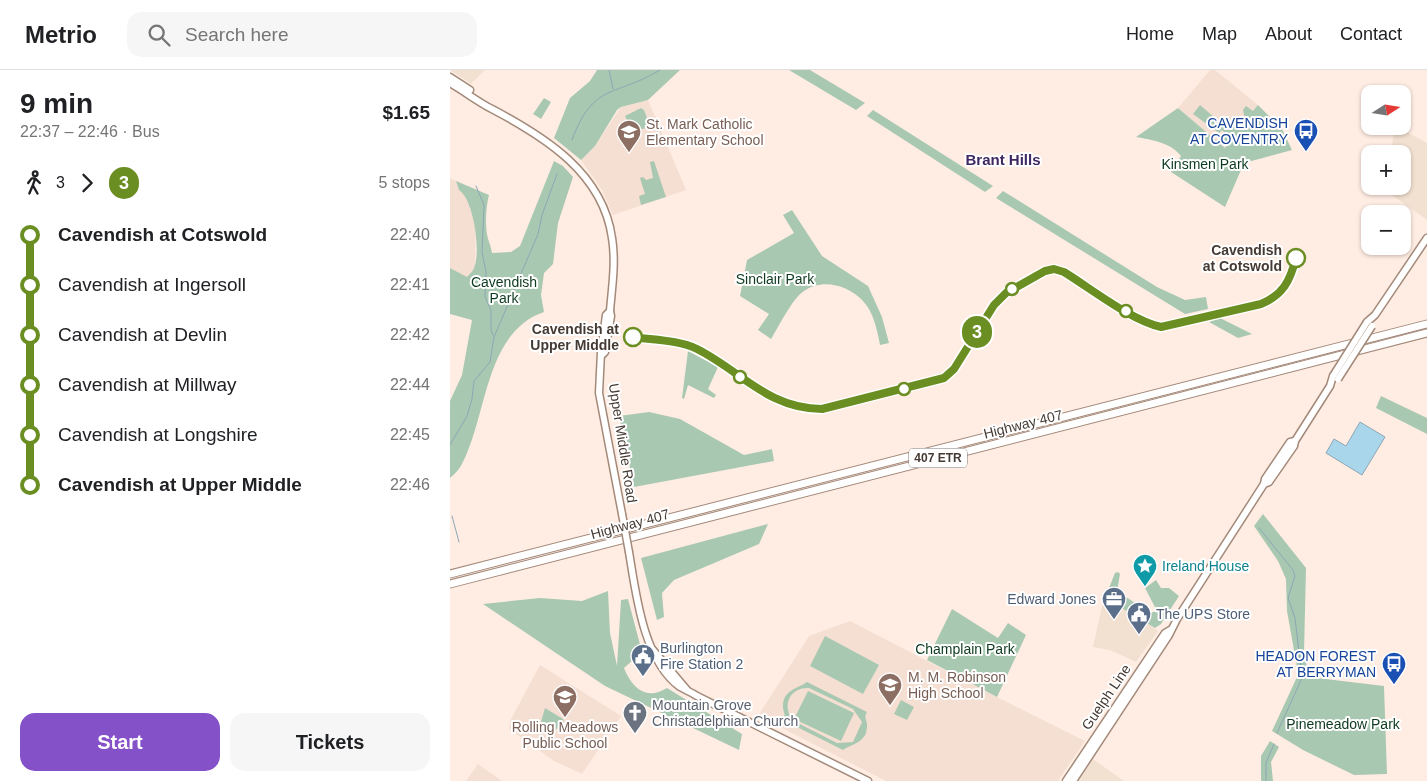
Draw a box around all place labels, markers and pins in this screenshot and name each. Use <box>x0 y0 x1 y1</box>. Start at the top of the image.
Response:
place label: CAVENDISH AT COVENTRY <box>1190 115 1289 147</box>
place label: St. Mark Catholic Elementary School <box>646 116 764 148</box>
bus stop icon: CAVENDISH AT COVENTRY <box>1293 118 1319 152</box>
school or university icon: St. Mark Catholic Elementary School <box>616 119 642 153</box>
place label: Cavendish at Cotswold <box>1203 242 1282 274</box>
marker: Cavendish at Cotswold <box>1286 248 1306 268</box>
unlabelled marker <box>1005 282 1019 296</box>
unlabelled marker <box>1119 304 1133 318</box>
place label: Cavendish at Upper Middle <box>530 321 619 353</box>
marker: Cavendish at Upper Middle <box>623 327 643 347</box>
unlabelled marker <box>733 370 747 384</box>
unlabelled marker <box>897 382 911 396</box>
place icon: Ireland House <box>1132 553 1158 587</box>
place label: Ireland House <box>1162 558 1249 574</box>
office icon: Edward Jones <box>1101 586 1127 620</box>
place label: Edward Jones <box>1007 591 1096 607</box>
public building icon: The UPS Store <box>1126 601 1152 635</box>
place label: The UPS Store <box>1156 606 1250 622</box>
place label: Burlington Fire Station 2 <box>660 640 743 672</box>
public building icon: Burlington Fire Station 2 <box>630 643 656 677</box>
place label: HEADON FOREST AT BERRYMAN <box>1255 648 1376 680</box>
bus stop icon: HEADON FOREST AT BERRYMAN <box>1381 651 1407 685</box>
place label: M. M. Robinson High School <box>908 669 1006 701</box>
school or university icon: M. M. Robinson High School <box>877 672 903 706</box>
school or university icon: Rolling Meadows Public School <box>552 684 578 718</box>
place label: Mountain Grove Christadelphian Church <box>652 697 798 729</box>
church icon: Mountain Grove Christadelphian Church <box>622 700 648 734</box>
place label: Rolling Meadows Public School <box>512 719 618 751</box>

